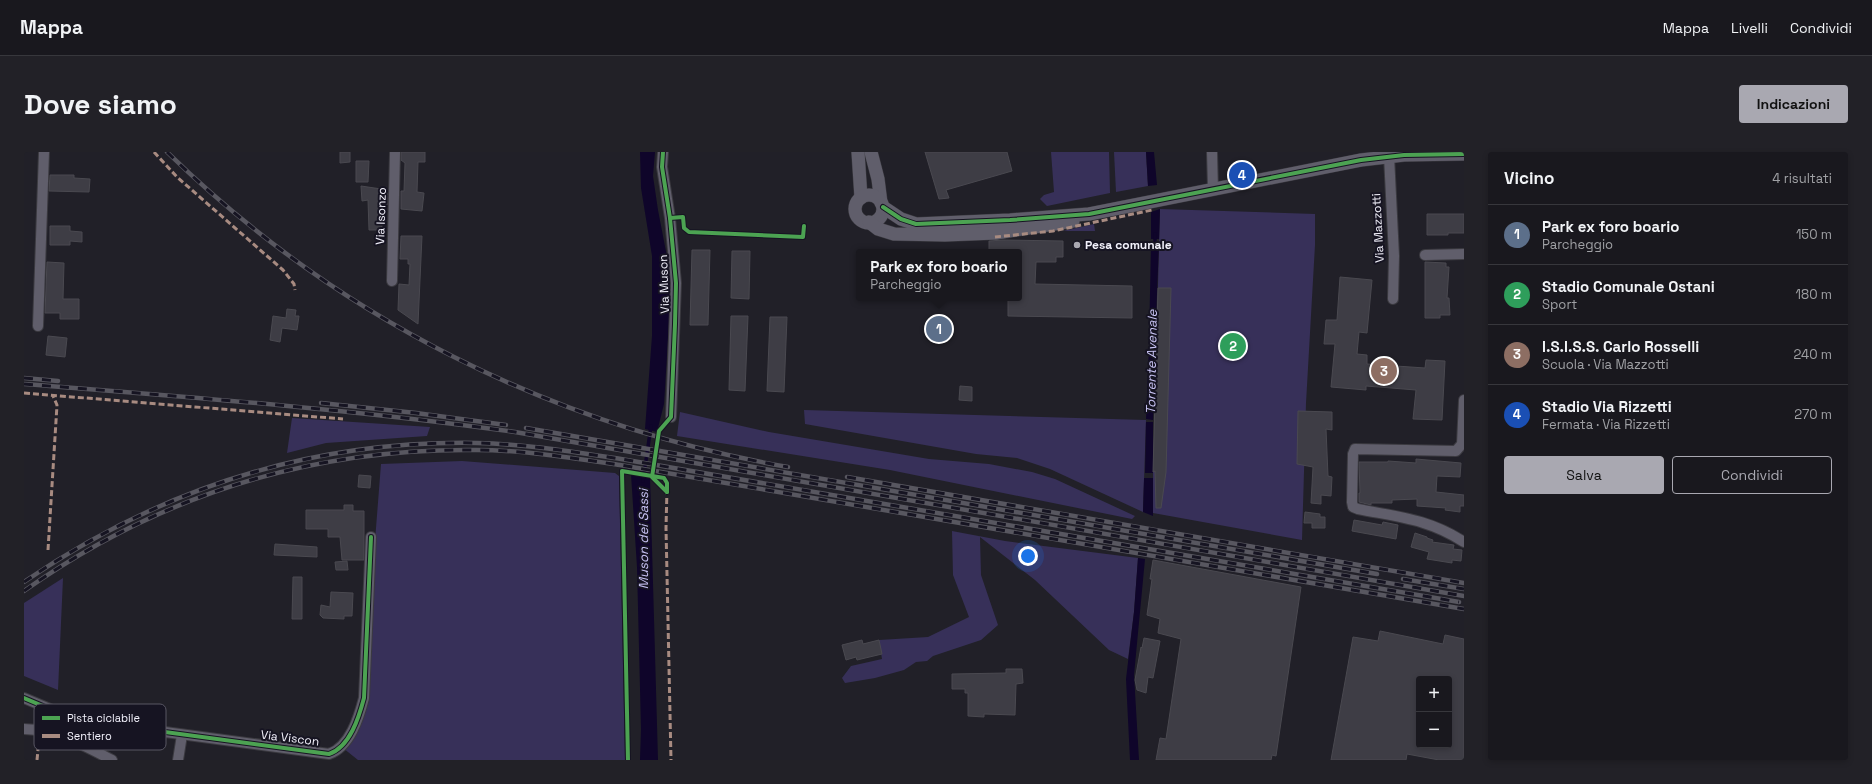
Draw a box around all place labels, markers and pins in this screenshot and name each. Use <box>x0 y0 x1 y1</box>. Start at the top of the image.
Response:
pin: 4 <box>1229 160 1255 190</box>
place label: Pesa comunale <box>1085 237 1172 253</box>
marker: Pesa comunale <box>1072 240 1082 250</box>
pin: 1 <box>926 314 952 344</box>
pin: 2 <box>1220 331 1246 361</box>
pin: 3 <box>1371 356 1397 386</box>

